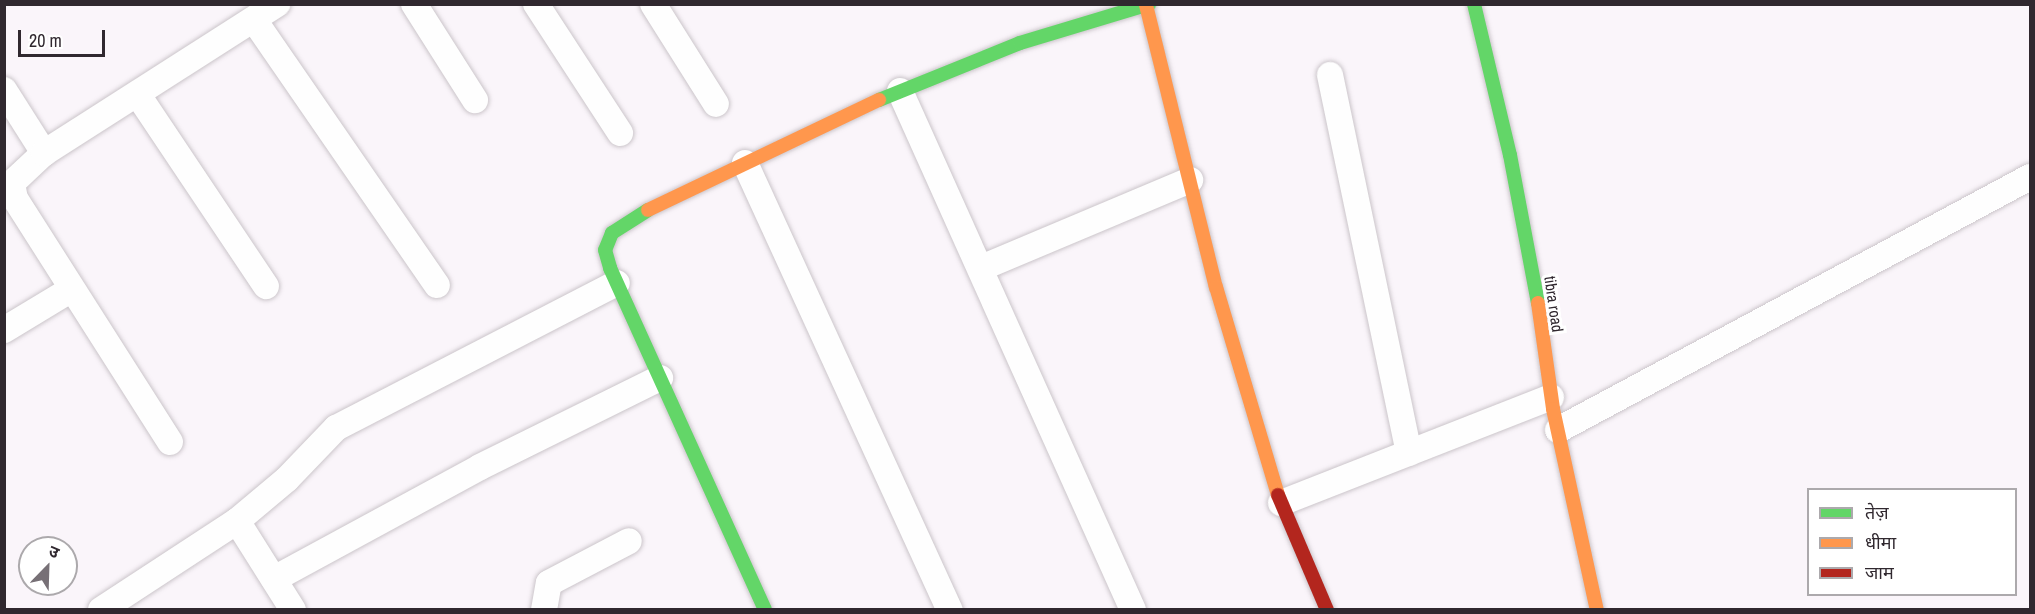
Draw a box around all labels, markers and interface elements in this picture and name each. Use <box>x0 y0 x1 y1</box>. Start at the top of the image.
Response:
scale bar <box>21 18 108 56</box>
text: 20 m <box>29 28 62 53</box>
street label: tibra road <box>1541 275 1567 333</box>
legend <box>1807 488 2017 596</box>
text: तेज़ <box>1865 500 1889 525</box>
text: धीमा <box>1865 530 1896 555</box>
north arrow <box>18 536 78 596</box>
text: उ <box>46 539 63 563</box>
text: जाम <box>1865 560 1894 585</box>

